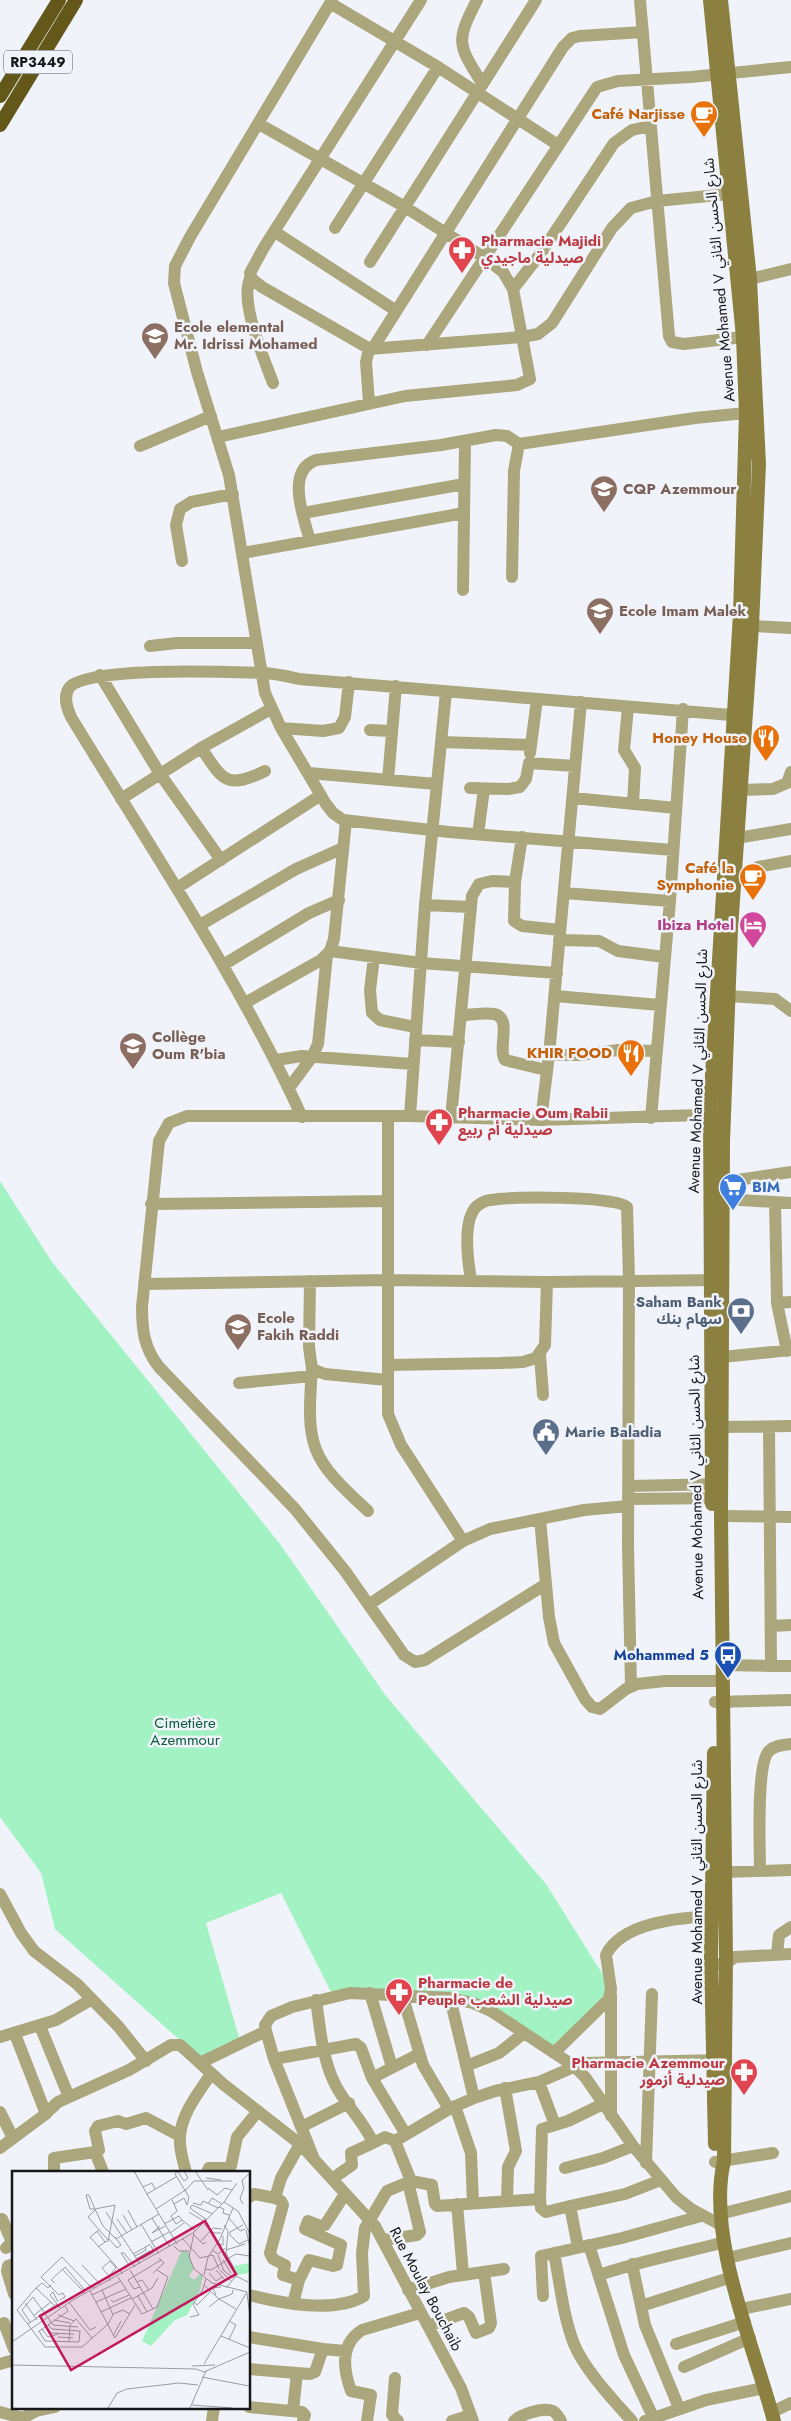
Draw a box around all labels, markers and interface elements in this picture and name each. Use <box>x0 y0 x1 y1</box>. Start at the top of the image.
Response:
road number: RP3449 <box>4 51 72 74</box>
cafe icon: Café Narjisse <box>689 99 719 138</box>
place label: Café Narjisse <box>591 103 685 125</box>
street label: Avenue Mohamed V شارع الحسن الثاني <box>697 157 742 403</box>
place label: Pharmacie Majidi صيدلية ماجيدي <box>481 230 601 269</box>
pharmacy icon: Pharmacie Majidi صيدلية ماجيدي <box>447 235 477 274</box>
place label: Ecole elemental Mr. Idrissi Mohamed <box>174 316 318 355</box>
school or university icon: Ecole elemental Mr. Idrissi Mohamed <box>140 321 170 360</box>
school or university icon: CQP Azemmour <box>589 474 619 513</box>
place label: CQP Azemmour <box>623 478 737 500</box>
school or university icon: Ecole Imam Malek <box>585 596 615 635</box>
place label: Ecole Imam Malek <box>619 600 747 622</box>
restaurant icon: Honey House <box>751 723 781 762</box>
place label: Honey House <box>652 727 747 749</box>
place label: Café la Symphonie <box>657 857 734 896</box>
cafe icon: Café la Symphonie <box>738 862 768 901</box>
hotel icon: Ibiza Hotel <box>738 910 768 949</box>
place label: Ibiza Hotel <box>657 914 734 936</box>
street label: Avenue Mohamed V شارع الحسن الثاني <box>683 948 714 1194</box>
place label: Collège Oum R'bia <box>152 1026 226 1065</box>
school or university icon: Collège Oum R'bia <box>118 1031 148 1070</box>
restaurant icon: KHIR FOOD <box>616 1038 646 1077</box>
place label: KHIR FOOD <box>527 1042 612 1064</box>
place label: Pharmacie Oum Rabii صيدلية أم ربيع <box>458 1102 608 1141</box>
pharmacy icon: Pharmacie Oum Rabii صيدلية أم ربيع <box>424 1107 454 1146</box>
supermarket icon: BIM <box>718 1172 748 1211</box>
place label: BIM <box>752 1176 780 1198</box>
place label: Saham Bank سهام بنك <box>636 1291 722 1330</box>
bank icon: Saham Bank سهام بنك <box>726 1296 756 1335</box>
place label: Ecole Fakih Raddi <box>257 1307 339 1346</box>
school or university icon: Ecole Fakih Raddi <box>223 1312 253 1351</box>
street label: Avenue Mohamed V شارع الحسن الثاني <box>683 1354 710 1600</box>
public building icon: Marie Baladia <box>531 1417 561 1456</box>
place label: Marie Baladia <box>565 1421 662 1443</box>
bus stop icon: Mohammed 5 <box>713 1640 743 1679</box>
place label: Mohammed 5 <box>614 1644 709 1666</box>
park label: Cimetière Azemmour <box>150 1712 221 1751</box>
street label: Avenue Mohamed V شارع الحسن الثاني <box>686 1759 709 2005</box>
place label: Pharmacie de Peuple صيدلية الشعب <box>418 1972 573 2011</box>
pharmacy icon: Pharmacie de Peuple صيدلية الشعب <box>384 1977 414 2016</box>
place label: Pharmacie Azemmour صيدلية أزمور <box>572 2052 726 2091</box>
pharmacy icon: Pharmacie Azemmour صيدلية أزمور <box>729 2057 759 2096</box>
inset map <box>12 2171 250 2408</box>
street label: Rue Moulay Bouchaib <box>384 2223 468 2355</box>

